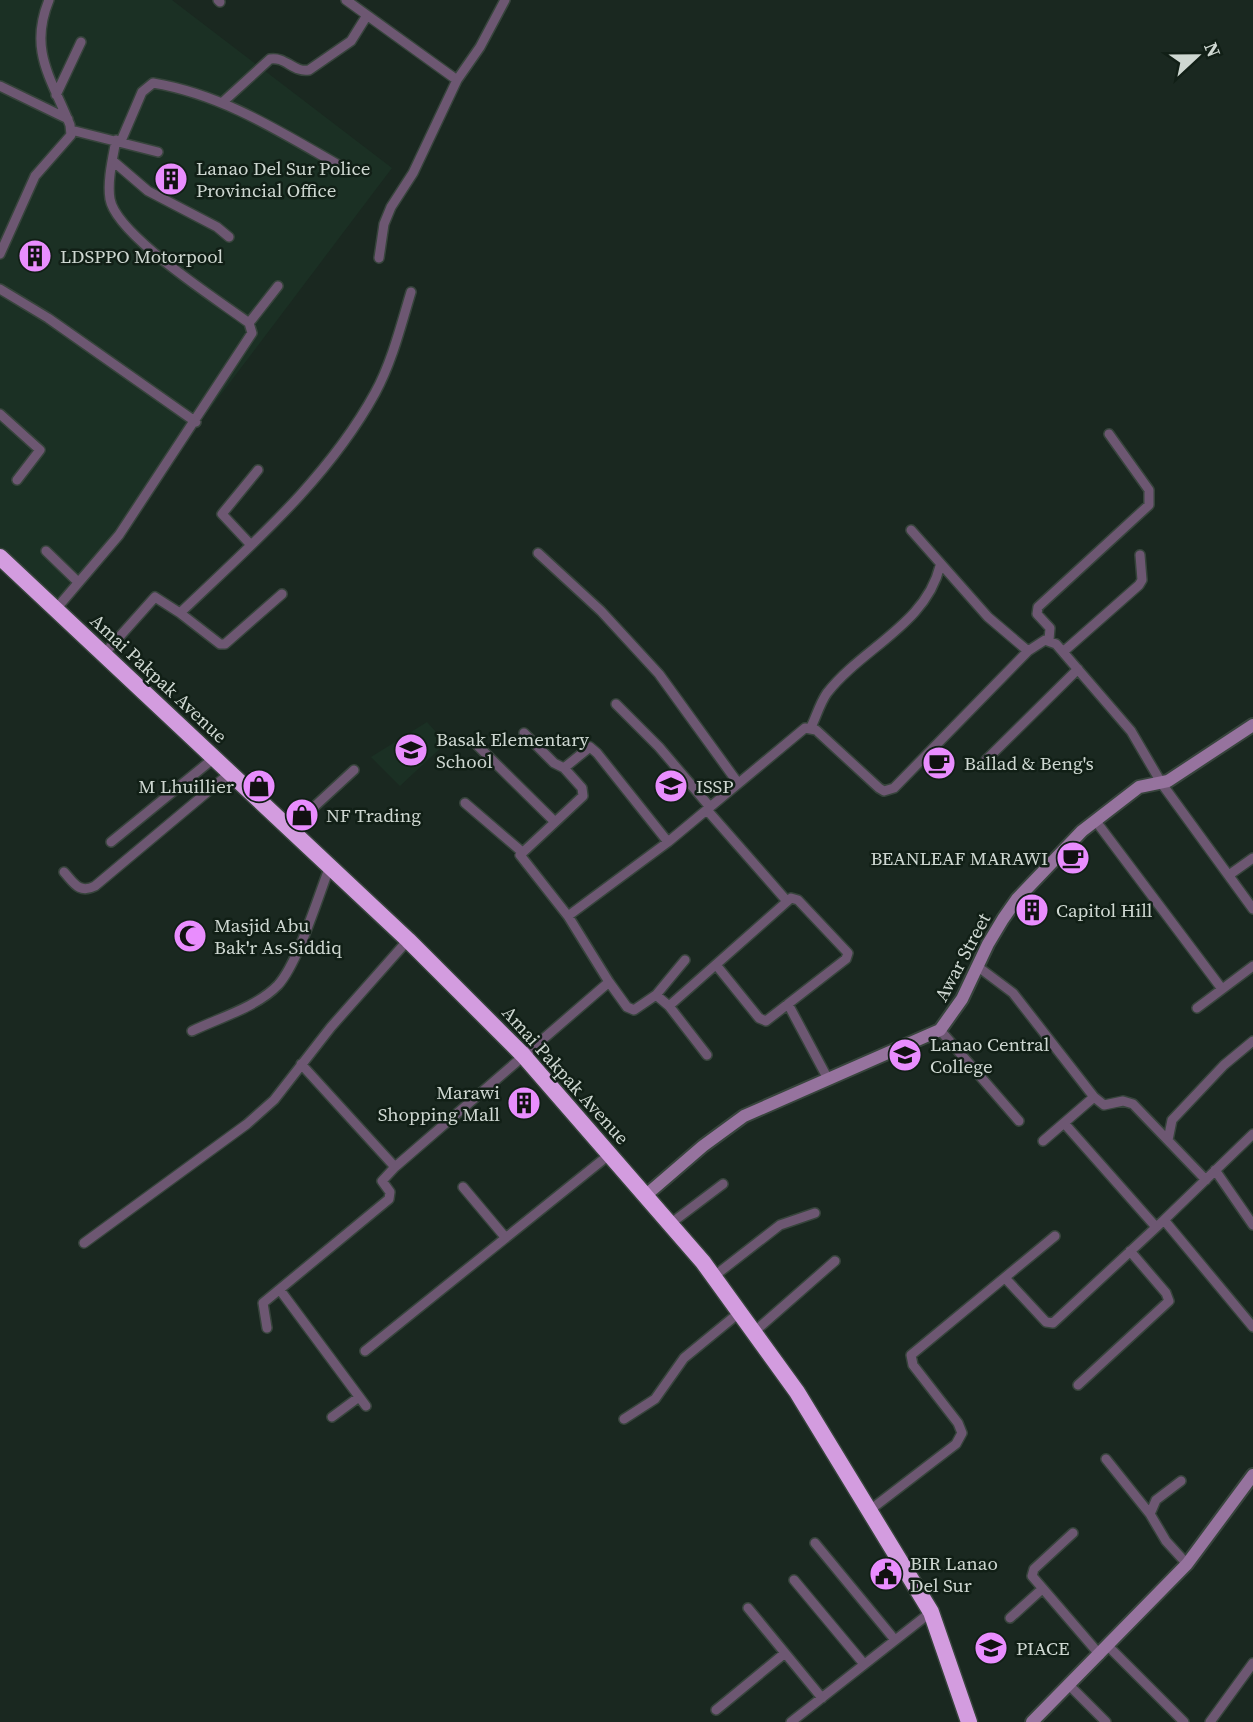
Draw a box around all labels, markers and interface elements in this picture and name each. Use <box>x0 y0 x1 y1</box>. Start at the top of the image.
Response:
north arrow <box>1162 21 1232 91</box>
text: N <box>1198 38 1227 61</box>
place label: Lanao Del Sur Police Provincial Office <box>196 155 370 203</box>
building icon: Lanao Del Sur Police Provincial Office <box>152 160 190 198</box>
building icon: LDSPPO Motorpool <box>16 237 54 275</box>
place label: LDSPPO Motorpool <box>60 243 223 269</box>
street label: Amai Pakpak Avenue <box>85 608 233 748</box>
place label: Basak Elementary School <box>436 726 589 774</box>
school or university icon: Basak Elementary School <box>392 731 430 769</box>
cafe icon: Ballad & Beng's <box>920 744 958 782</box>
place label: Ballad & Beng's <box>964 750 1094 776</box>
shop icon: M Lhuillier <box>240 767 278 805</box>
school or university icon: ISSP <box>652 767 690 805</box>
place label: M Lhuillier <box>138 773 234 799</box>
place label: ISSP <box>696 773 733 799</box>
shop icon: NF Trading <box>283 796 321 834</box>
place label: NF Trading <box>326 802 421 828</box>
cafe icon: BEANLEAF MARAWI <box>1054 839 1092 877</box>
place label: BEANLEAF MARAWI <box>870 845 1048 871</box>
building icon: Capitol Hill <box>1013 891 1051 929</box>
place label: Capitol Hill <box>1056 897 1153 923</box>
street label: Awar Street <box>928 907 997 1006</box>
place label: Masjid Abu Bak'r As-Siddiq <box>214 912 342 960</box>
mosque icon: Masjid Abu Bak'r As-Siddiq <box>171 917 209 955</box>
street label: Amai Pakpak Avenue <box>497 1000 635 1150</box>
place label: Lanao Central College <box>930 1031 1050 1079</box>
school or university icon: Lanao Central College <box>886 1036 924 1074</box>
place label: Marawi Shopping Mall <box>378 1079 500 1127</box>
building icon: Marawi Shopping Mall <box>505 1084 543 1122</box>
place label: BIR Lanao Del Sur <box>910 1550 998 1598</box>
public building icon: BIR Lanao Del Sur <box>867 1555 905 1593</box>
school or university icon: PIACE <box>972 1629 1010 1667</box>
place label: PIACE <box>1016 1635 1069 1661</box>

